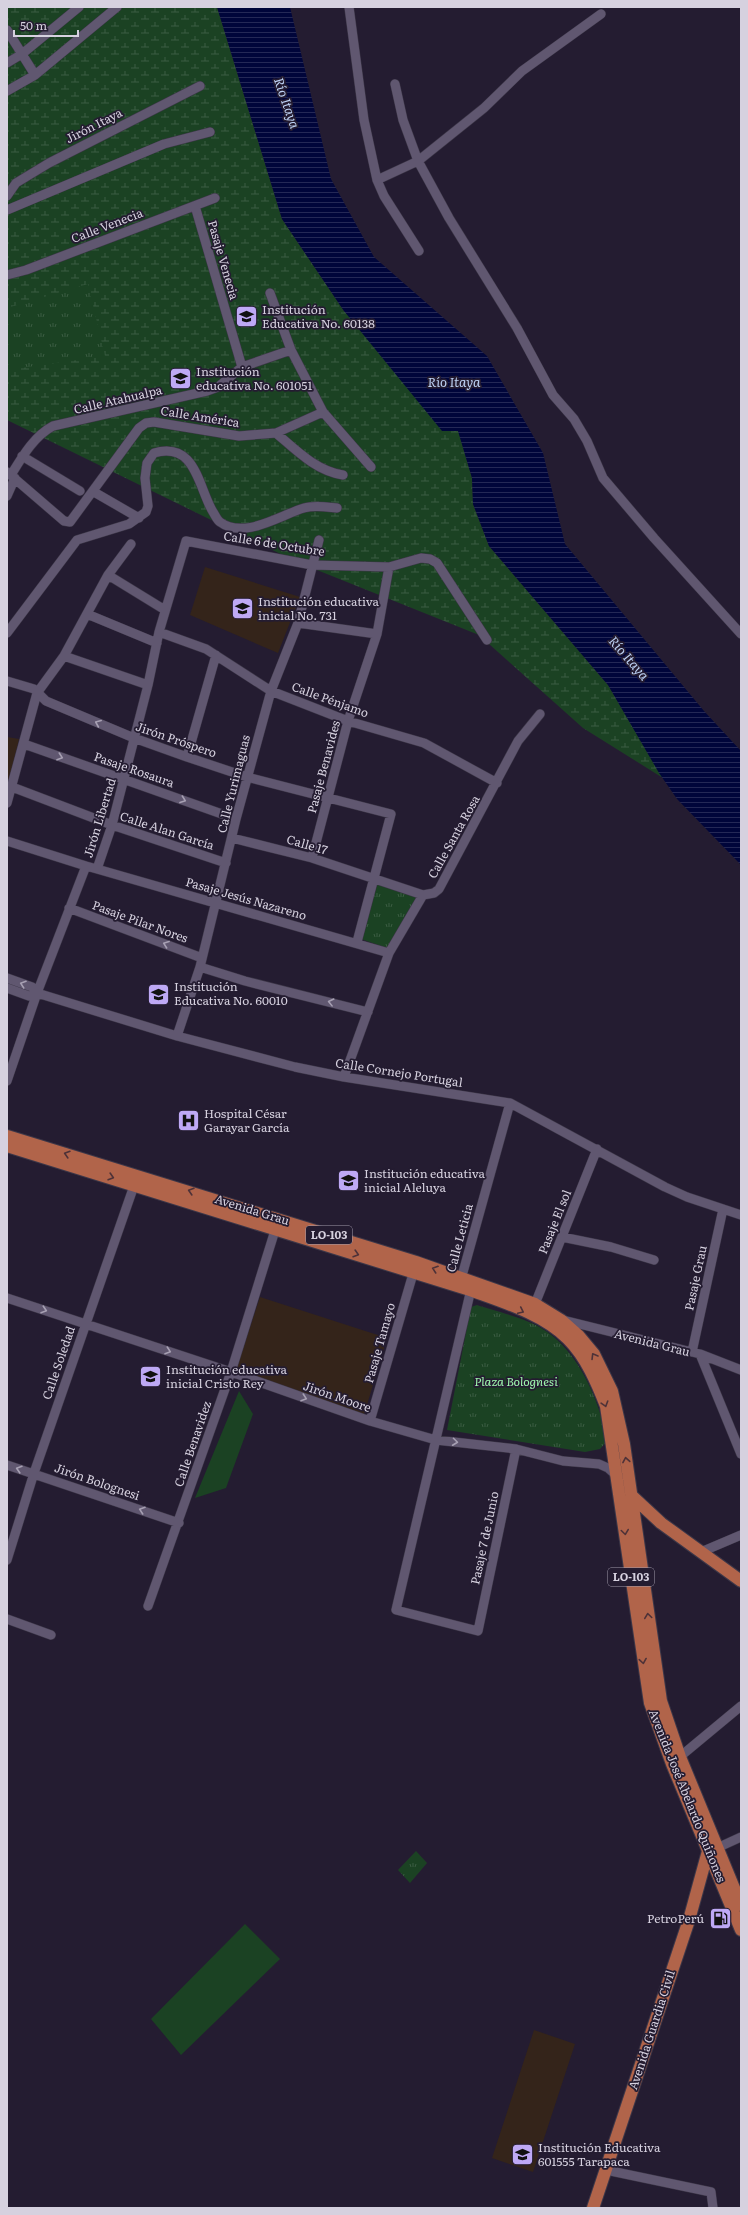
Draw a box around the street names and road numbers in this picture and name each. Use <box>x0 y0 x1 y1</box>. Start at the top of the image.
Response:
street label: Jirón Itaya <box>62 103 126 147</box>
street label: Calle Venecia <box>68 203 146 247</box>
street label: Pasaje Venecia <box>204 218 244 302</box>
street label: Calle Atahualpa <box>72 380 164 418</box>
street label: Calle América <box>159 401 241 431</box>
street label: Calle 6 de Octubre <box>222 526 326 560</box>
street label: Calle Pénjamo <box>289 677 371 721</box>
street label: Jirón Próspero <box>133 717 219 761</box>
street label: Pasaje Benavides <box>302 718 344 815</box>
street label: Calle Yurimaguas <box>212 732 254 835</box>
street label: Pasaje Rosaura <box>92 747 178 791</box>
street label: Jirón Libertad <box>78 775 120 860</box>
street label: Calle Santa Rosa <box>423 791 484 882</box>
street label: Calle Alan García <box>118 806 217 854</box>
street label: Calle 17 <box>285 830 330 858</box>
street label: Pasaje Jesús Nazareno <box>184 872 309 924</box>
street label: Pasaje Pilar Nores <box>90 895 191 947</box>
street label: Calle Cornejo Portugal <box>334 1053 464 1091</box>
street label: Pasaje El sol <box>533 1187 575 1256</box>
street label: Avenida Grau <box>213 1189 292 1229</box>
street label: Calle Leticia <box>441 1201 477 1274</box>
road number: LO-103 <box>306 1226 352 1244</box>
street label: Pasaje Grau <box>679 1243 711 1312</box>
street label: Pasaje Tamayo <box>359 1300 399 1385</box>
street label: Calle Soledad <box>37 1323 79 1402</box>
street label: Avenida Grau <box>613 1324 692 1360</box>
street label: Jirón Moore <box>301 1376 374 1416</box>
street label: Calle Benavidez <box>169 1398 215 1489</box>
street label: Jirón Bolognesi <box>52 1458 142 1504</box>
street label: Pasaje 7 de Junio <box>465 1490 503 1586</box>
road number: LO-103 <box>608 1568 654 1586</box>
street label: Avenida José Abelardo Quiñones <box>645 1706 731 1885</box>
street label: Avenida Guardia Civil <box>623 1968 679 2092</box>

